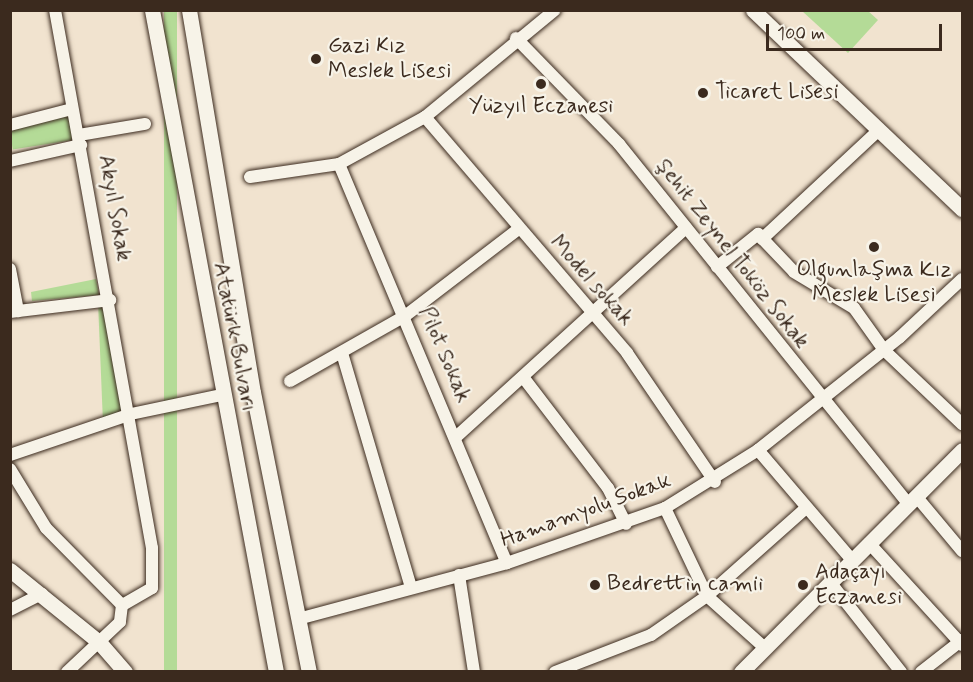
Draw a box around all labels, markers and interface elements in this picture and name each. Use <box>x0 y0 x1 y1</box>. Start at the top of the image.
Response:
scale bar <box>769 12 944 50</box>
text: 100 m <box>777 22 825 46</box>
place label: Gazi Kız Meslek Lisesi <box>328 33 452 84</box>
marker: Gazi Kız Meslek Lisesi <box>309 52 323 66</box>
marker: Yüzyıl Eczanesi <box>534 77 548 91</box>
place label: Ticaret Lisesi <box>715 80 840 106</box>
marker: Ticaret Lisesi <box>696 86 710 100</box>
place label: Yüzyıl Eczanesi <box>466 94 616 120</box>
street label: Şehit Zeynel Toköz Sokak <box>647 150 817 358</box>
street label: Akyıl Sokak <box>91 152 137 264</box>
street label: Model sokak <box>543 230 639 332</box>
marker: Olgunlaşma Kız Meslek Lisesi <box>867 240 881 254</box>
place label: Olgunlaşma Kız Meslek Lisesi <box>796 257 952 308</box>
street label: Atatürk Bulvarı <box>207 262 261 412</box>
street label: Pilot Sokak <box>412 303 476 407</box>
street label: Hamamyolu Sokak <box>498 468 674 554</box>
place label: Adaçayı Eczanesi <box>815 559 902 610</box>
place label: Bedrettin camii <box>607 572 759 598</box>
marker: Bedrettin camii <box>588 578 602 592</box>
marker: Adaçayı Eczanesi <box>796 578 810 592</box>

